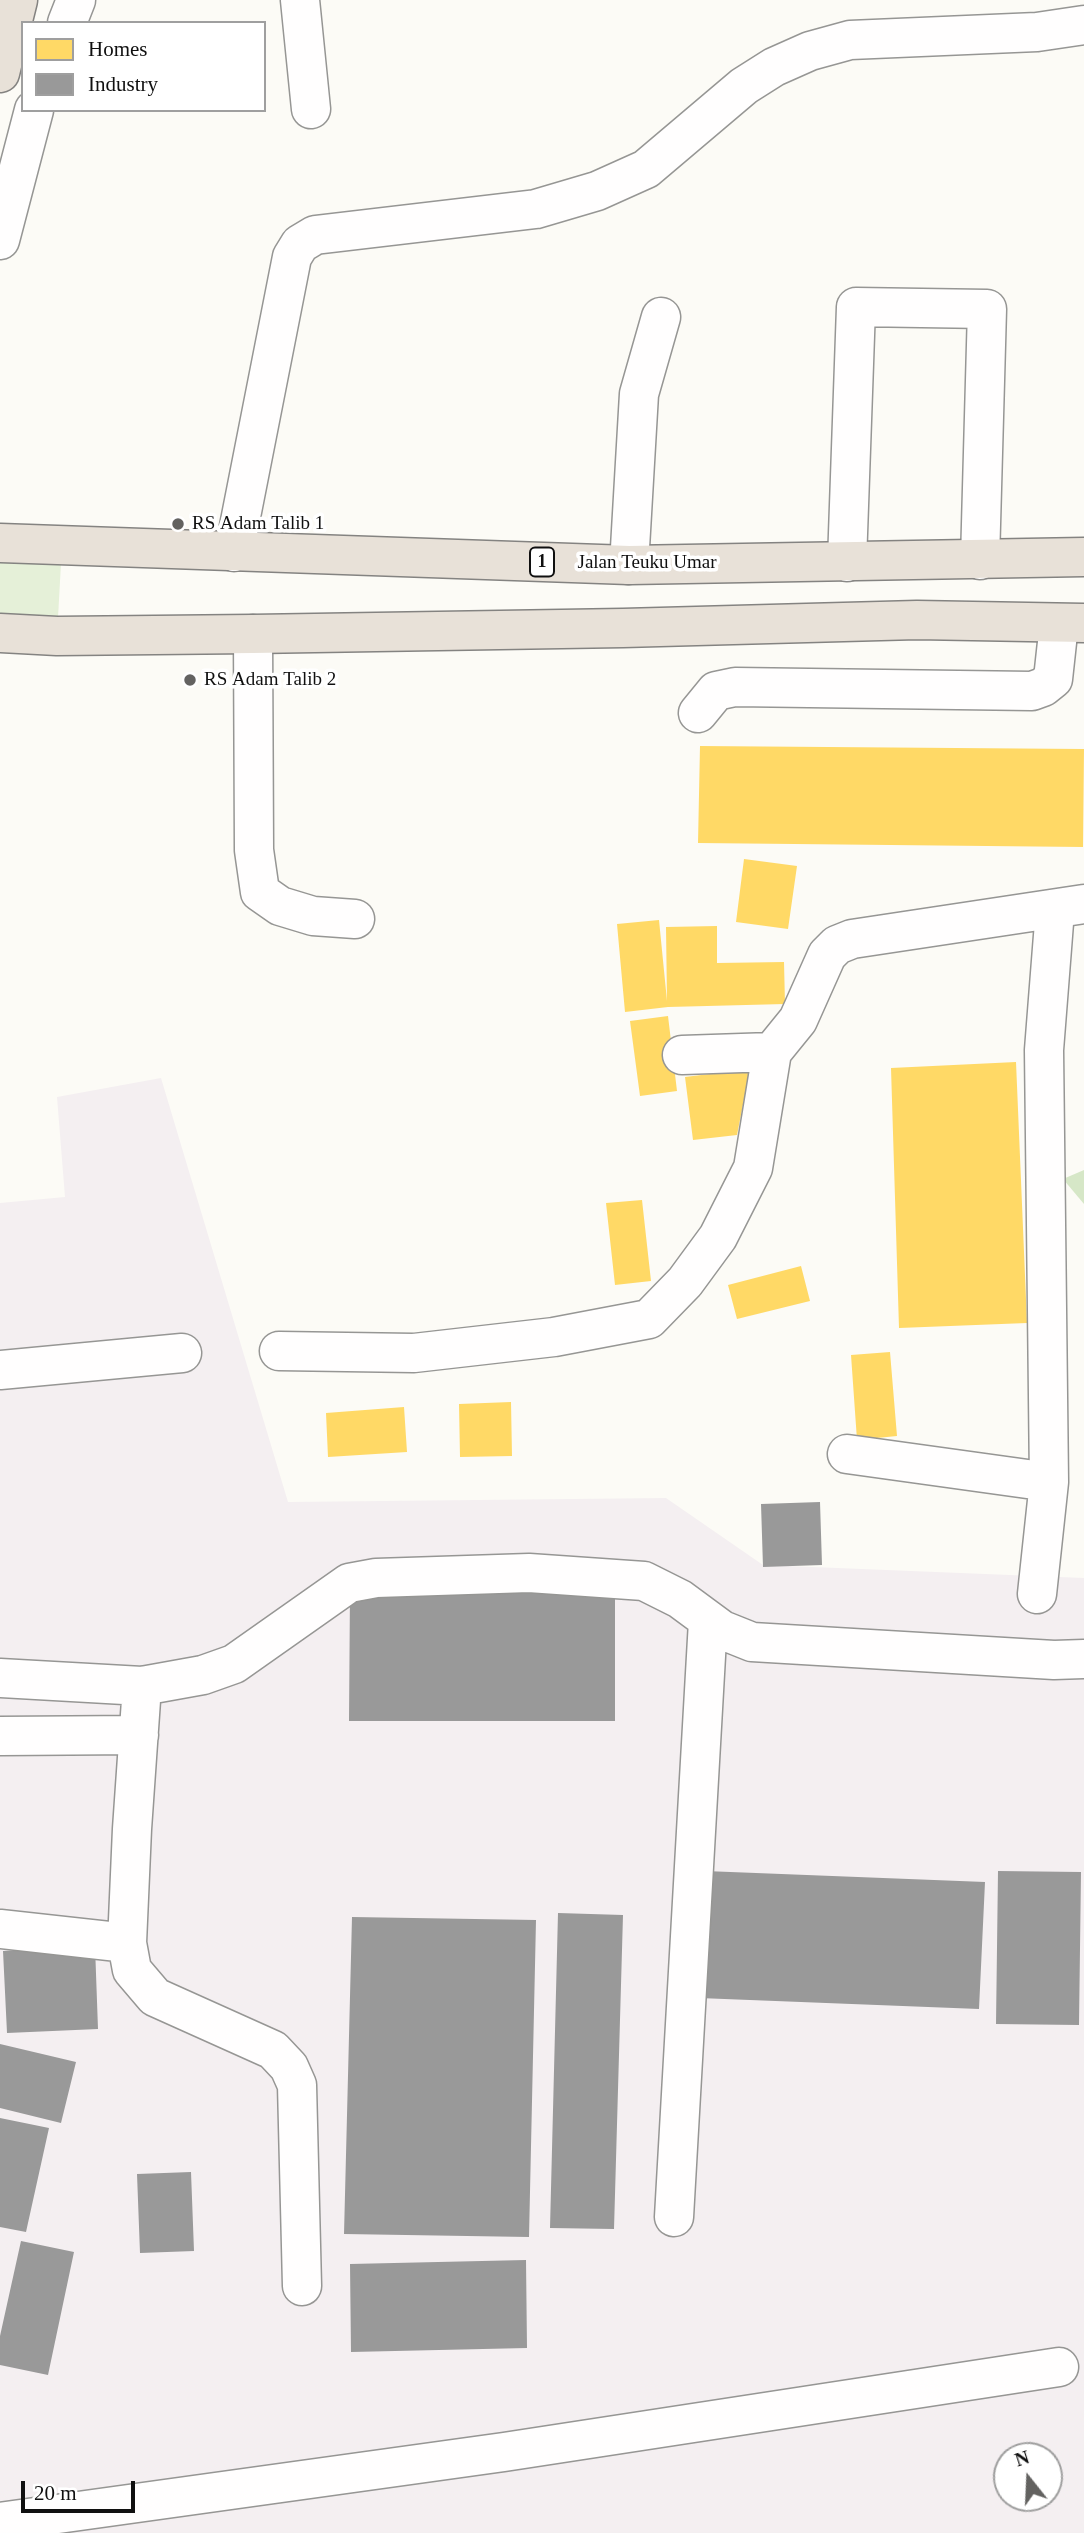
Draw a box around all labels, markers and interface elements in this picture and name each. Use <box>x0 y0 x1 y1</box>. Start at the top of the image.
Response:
legend <box>21 21 266 112</box>
text: Homes <box>88 37 148 61</box>
text: Industry <box>88 72 158 96</box>
place label: RS Adam Talib 1 <box>192 513 324 535</box>
marker: RS Adam Talib 1 <box>170 516 186 532</box>
road number: 1 <box>530 548 554 576</box>
street label: Jalan Teuku Umar <box>577 552 717 574</box>
place label: RS Adam Talib 2 <box>204 669 336 691</box>
marker: RS Adam Talib 2 <box>182 672 198 688</box>
north arrow <box>993 2442 1063 2512</box>
text: N <box>1012 2446 1032 2471</box>
scale bar <box>24 2466 138 2510</box>
text: 20 m <box>34 2481 77 2505</box>

